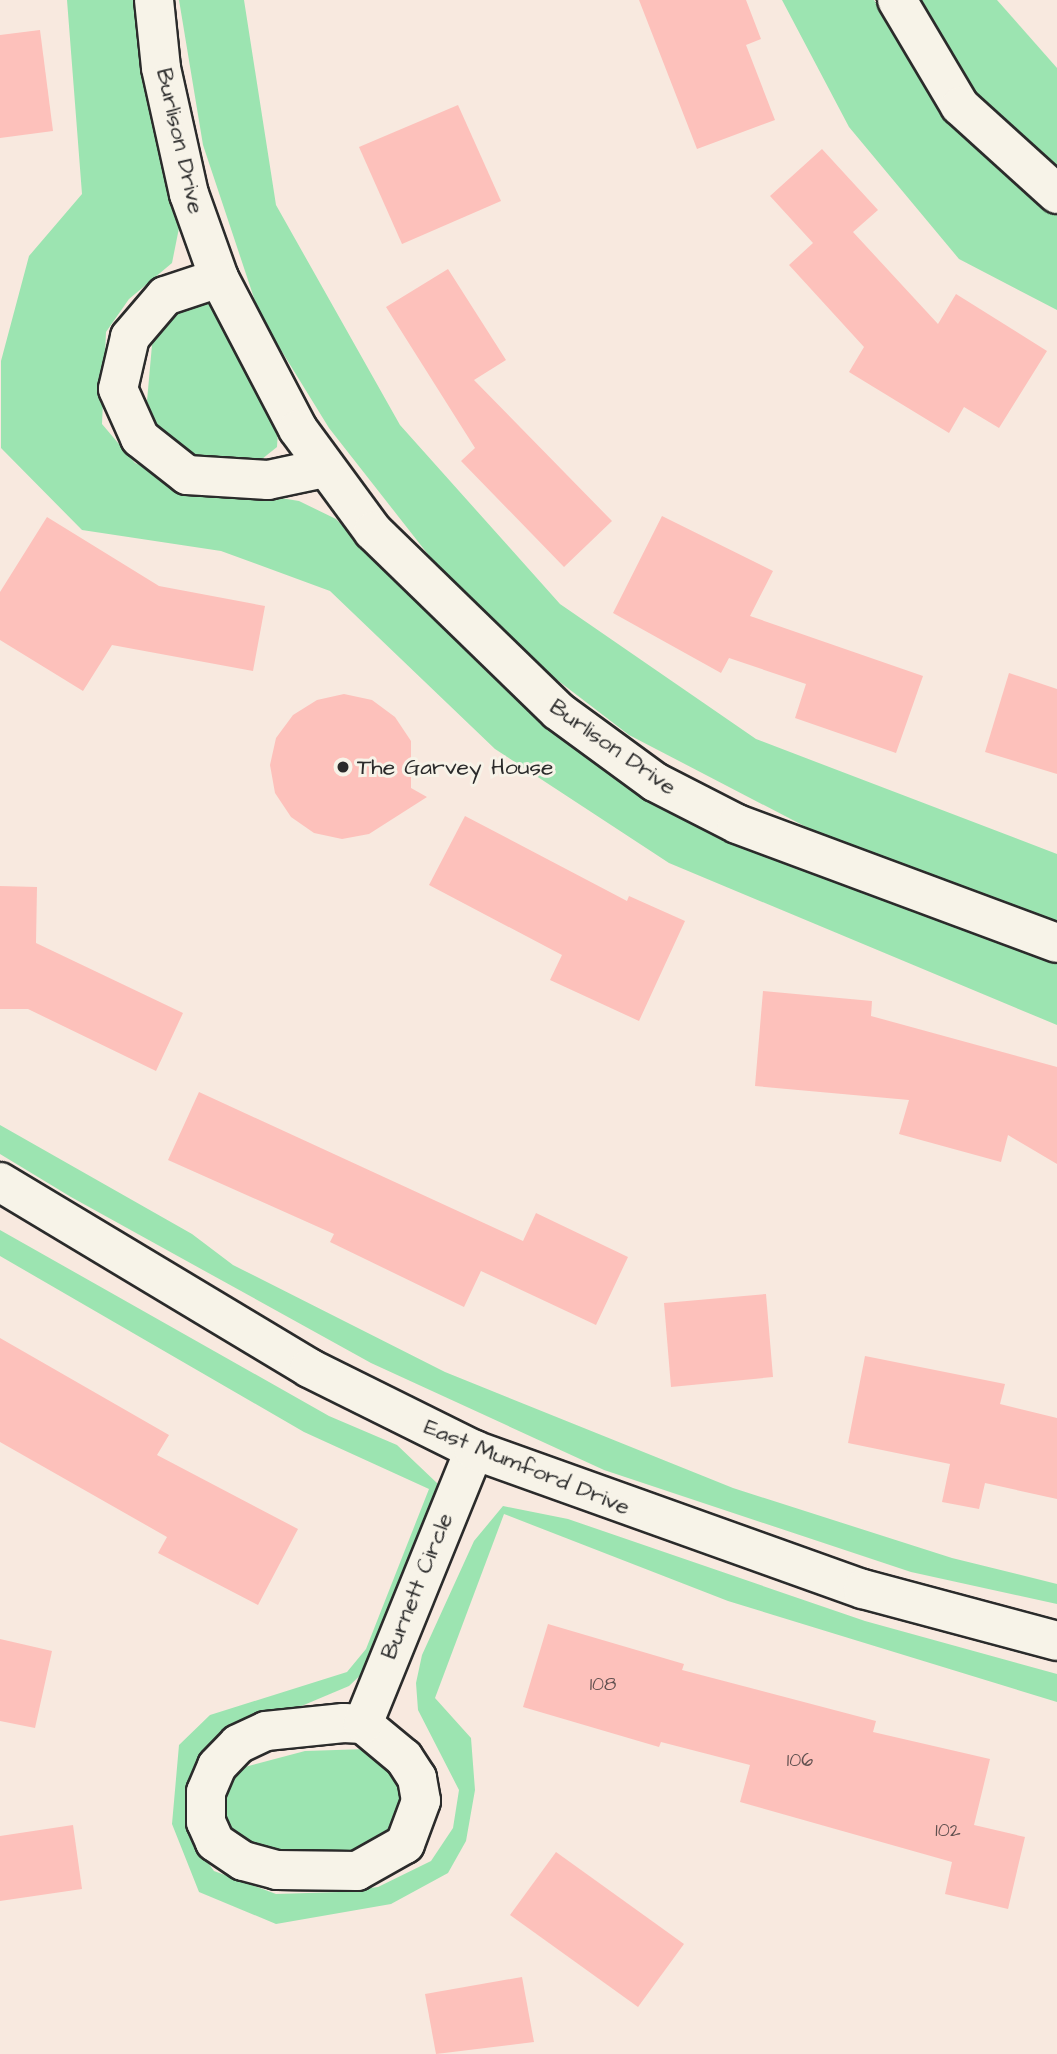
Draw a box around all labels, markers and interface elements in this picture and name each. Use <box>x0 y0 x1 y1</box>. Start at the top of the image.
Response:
street label: Burlison Drive <box>150 66 210 216</box>
street label: Burlison Drive <box>544 693 682 801</box>
place label: The Garvey House <box>357 753 553 781</box>
marker: The Garvey House <box>335 759 351 775</box>
street label: East Mumford Drive <box>420 1413 634 1521</box>
street label: Burnett Circle <box>375 1509 459 1663</box>
house number: 108 <box>590 1674 616 1696</box>
house number: 106 <box>787 1750 813 1772</box>
house number: 102 <box>935 1820 961 1842</box>

